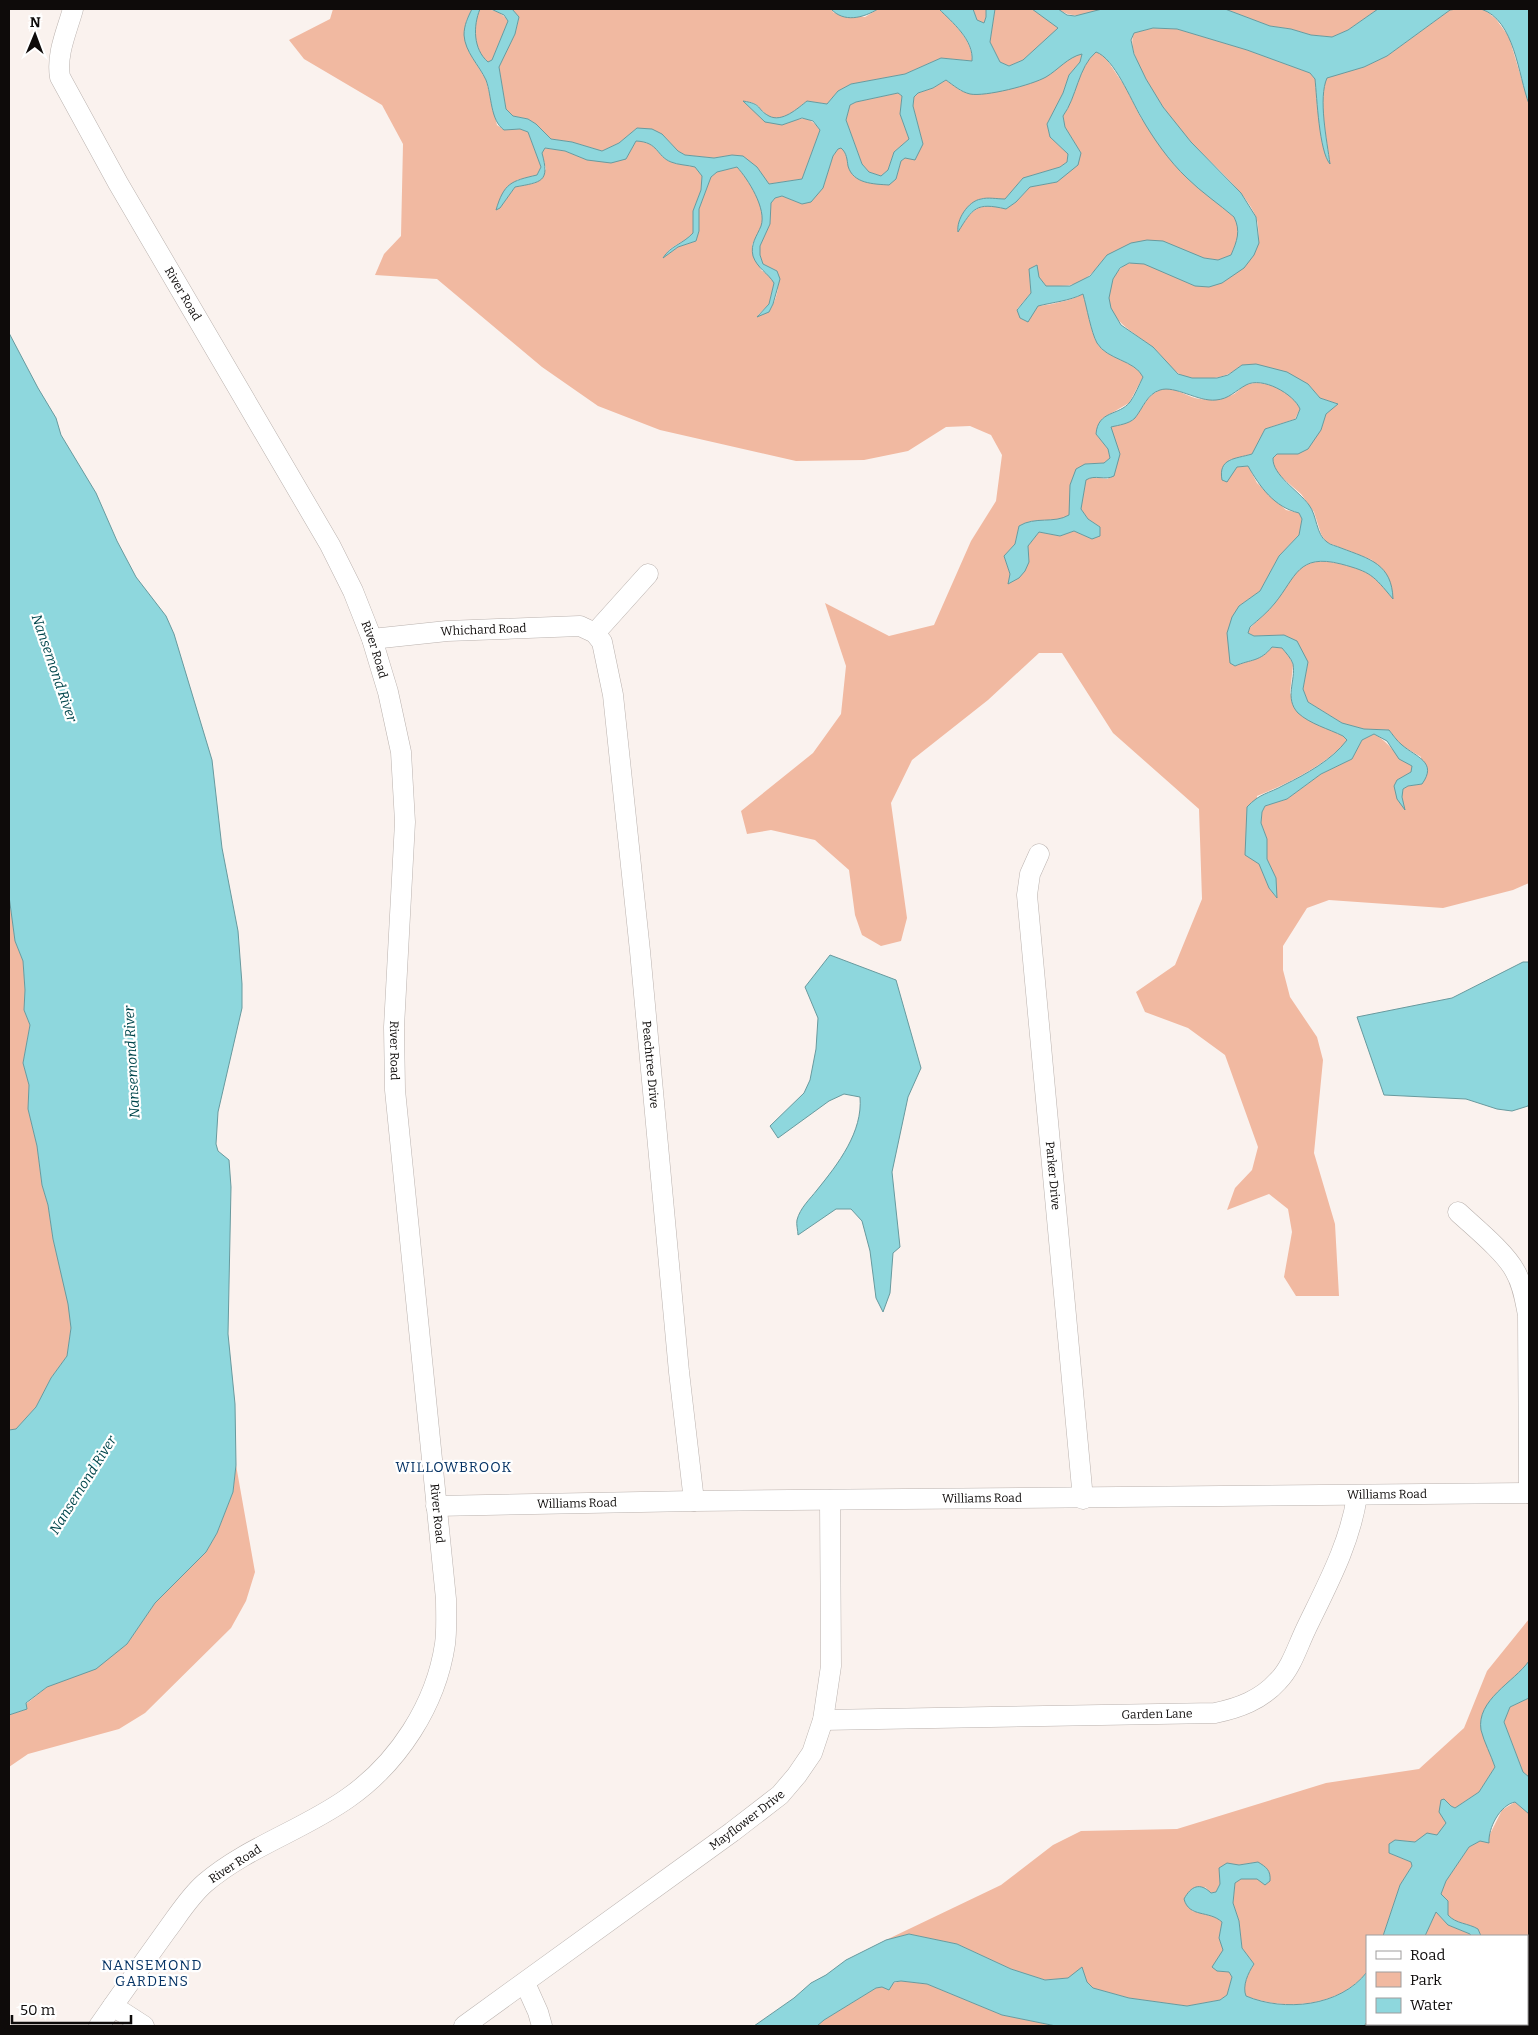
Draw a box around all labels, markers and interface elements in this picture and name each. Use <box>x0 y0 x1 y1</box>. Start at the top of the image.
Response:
north arrow <box>10 10 60 60</box>
text: N <box>30 14 41 31</box>
street label: River Road <box>162 264 204 323</box>
water label: Nansemond River <box>28 612 81 725</box>
street label: River Road <box>358 619 390 680</box>
street label: Whichard Road <box>440 621 527 639</box>
water label: Nansemond River <box>120 1004 143 1119</box>
street label: River Road <box>387 1020 402 1081</box>
street label: Peachtree Drive <box>639 1020 662 1109</box>
street label: Parker Drive <box>1043 1141 1063 1211</box>
water label: Nansemond River <box>46 1432 121 1537</box>
district label: WILLOWBROOK <box>396 1459 513 1476</box>
street label: River Road <box>427 1483 447 1544</box>
street label: Williams Road <box>1347 1487 1427 1502</box>
street label: Williams Road <box>942 1491 1022 1506</box>
street label: Williams Road <box>537 1495 617 1511</box>
street label: Garden Lane <box>1121 1706 1193 1722</box>
street label: Mayflower Drive <box>707 1787 788 1853</box>
street label: River Road <box>206 1842 264 1886</box>
legend <box>1366 1935 1528 2025</box>
text: Road <box>1410 1946 1445 1964</box>
district label: NANSEMOND GARDENS <box>102 1957 202 1990</box>
text: Park <box>1410 1971 1442 1989</box>
scale bar <box>12 1992 131 2024</box>
text: Water <box>1410 1996 1453 2014</box>
text: 50 m <box>20 2001 56 2019</box>

